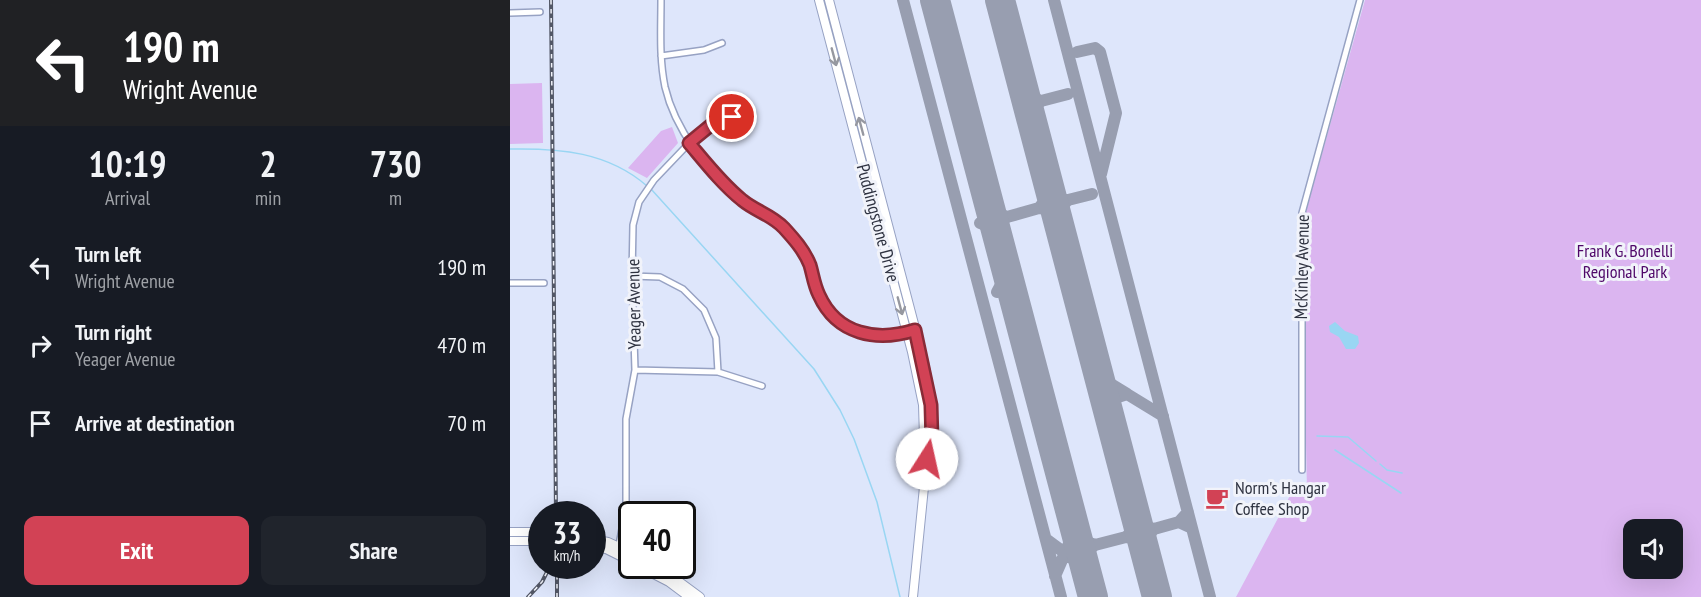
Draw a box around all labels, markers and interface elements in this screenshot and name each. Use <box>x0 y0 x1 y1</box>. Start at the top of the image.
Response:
text: 190 m <box>123 19 220 74</box>
icon: left <box>24 24 102 102</box>
one-way arrow <box>829 47 840 66</box>
text: Wright Avenue <box>123 72 258 106</box>
pin <box>706 91 757 142</box>
icon: arrive <box>715 100 748 133</box>
one-way arrow <box>855 117 866 136</box>
text: 10:19 <box>89 140 166 187</box>
text: 2 <box>259 140 277 187</box>
text: 730 <box>370 140 421 187</box>
street label: Puddingstone Drive <box>852 161 905 284</box>
text: Arrival <box>105 185 150 211</box>
text: min <box>255 185 281 211</box>
text: m <box>389 185 402 211</box>
street label: McKinley Avenue <box>1289 214 1314 320</box>
park label: Frank G. Bonelli Regional Park <box>1577 239 1673 283</box>
text: Turn left <box>75 240 141 268</box>
icon: left <box>24 251 57 284</box>
text: 190 m <box>437 253 486 281</box>
street label: Yeager Avenue <box>621 259 646 349</box>
text: Wright Avenue <box>75 268 175 294</box>
one-way arrow <box>895 296 906 315</box>
text: Turn right <box>75 318 152 346</box>
icon: right <box>24 329 57 362</box>
text: 470 m <box>437 331 486 359</box>
text: Yeager Avenue <box>75 346 176 372</box>
icon: arrive <box>24 407 57 440</box>
text: Arrive at destination <box>75 409 235 437</box>
text: 70 m <box>447 409 486 437</box>
position arrow <box>895 427 959 491</box>
place label: Norm's Hangar Coffee Shop <box>1235 476 1326 520</box>
cafe icon: Norm's Hangar Coffee Shop <box>1204 485 1230 511</box>
speed limit sign: 40 <box>618 501 696 579</box>
text: 33 <box>553 513 581 552</box>
button: Exit <box>24 516 249 585</box>
button: Share <box>261 516 486 585</box>
map controls <box>1623 519 1683 579</box>
button: sound <box>1623 519 1683 579</box>
text: km/h <box>554 546 580 565</box>

